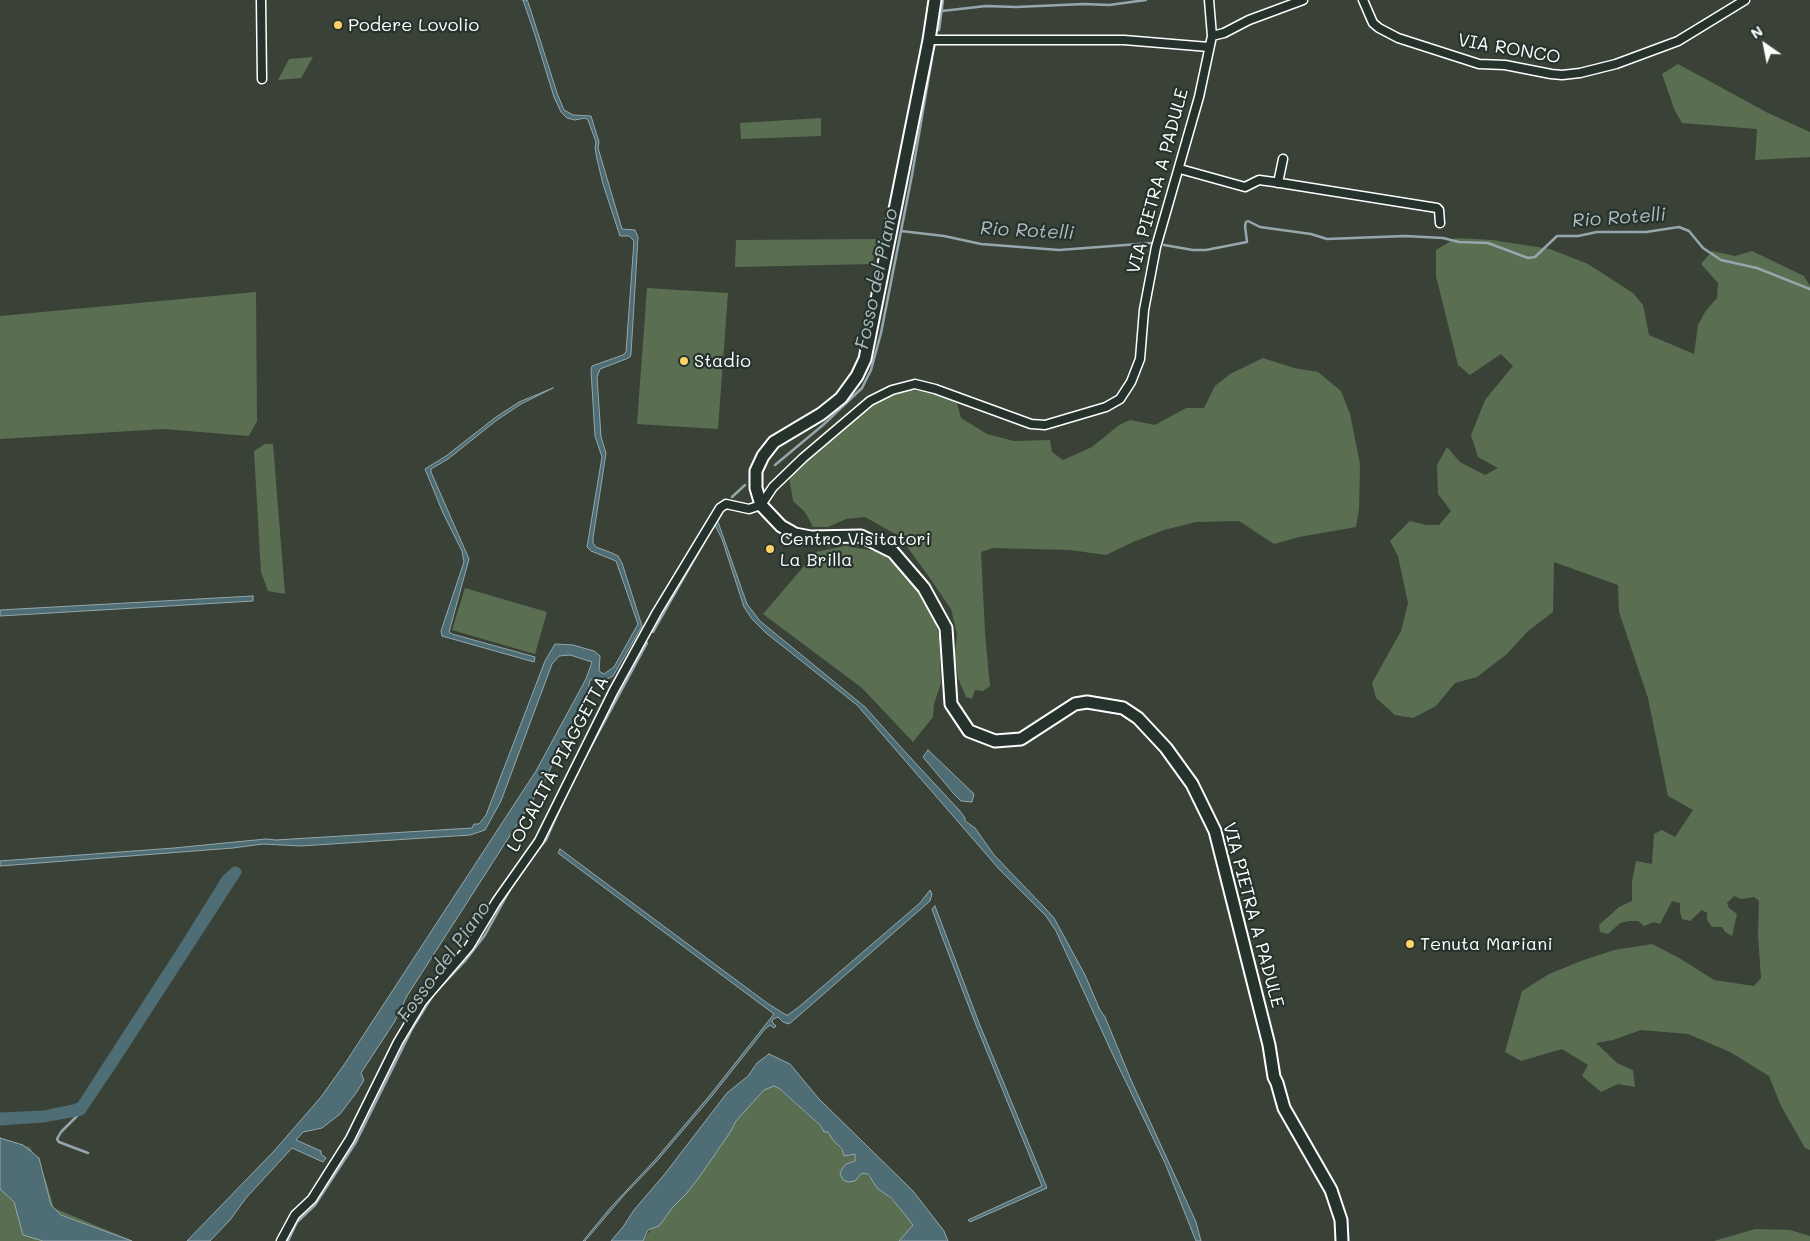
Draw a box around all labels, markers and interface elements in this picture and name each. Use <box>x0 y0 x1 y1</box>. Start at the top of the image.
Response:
place label: Podere Lovolio <box>348 14 479 36</box>
marker: Podere Lovolio <box>332 19 344 31</box>
north arrow <box>1740 20 1790 70</box>
text: N <box>1747 21 1766 43</box>
street label: VIA RONCO <box>1456 29 1562 69</box>
street label: VIA PIETRA A PADULE <box>1123 86 1193 276</box>
water label: Rio Rotelli <box>1571 203 1667 233</box>
water label: Fosso del Piano <box>851 206 903 352</box>
water label: Rio Rotelli <box>979 217 1075 245</box>
place label: Stadio <box>694 350 751 372</box>
marker: Stadio <box>678 355 690 367</box>
place label: Centro Visitatori La Brilla <box>780 528 931 570</box>
marker: Centro Visitatori La Brilla <box>764 543 776 555</box>
street label: LOCALITÀ PIAGGETTA <box>503 673 613 855</box>
street label: VIA PIETRA A PADULE <box>1218 820 1288 1010</box>
water label: Fosso del Piano <box>393 897 495 1027</box>
place label: Tenuta Mariani <box>1420 933 1553 955</box>
marker: Tenuta Mariani <box>1404 938 1416 950</box>

